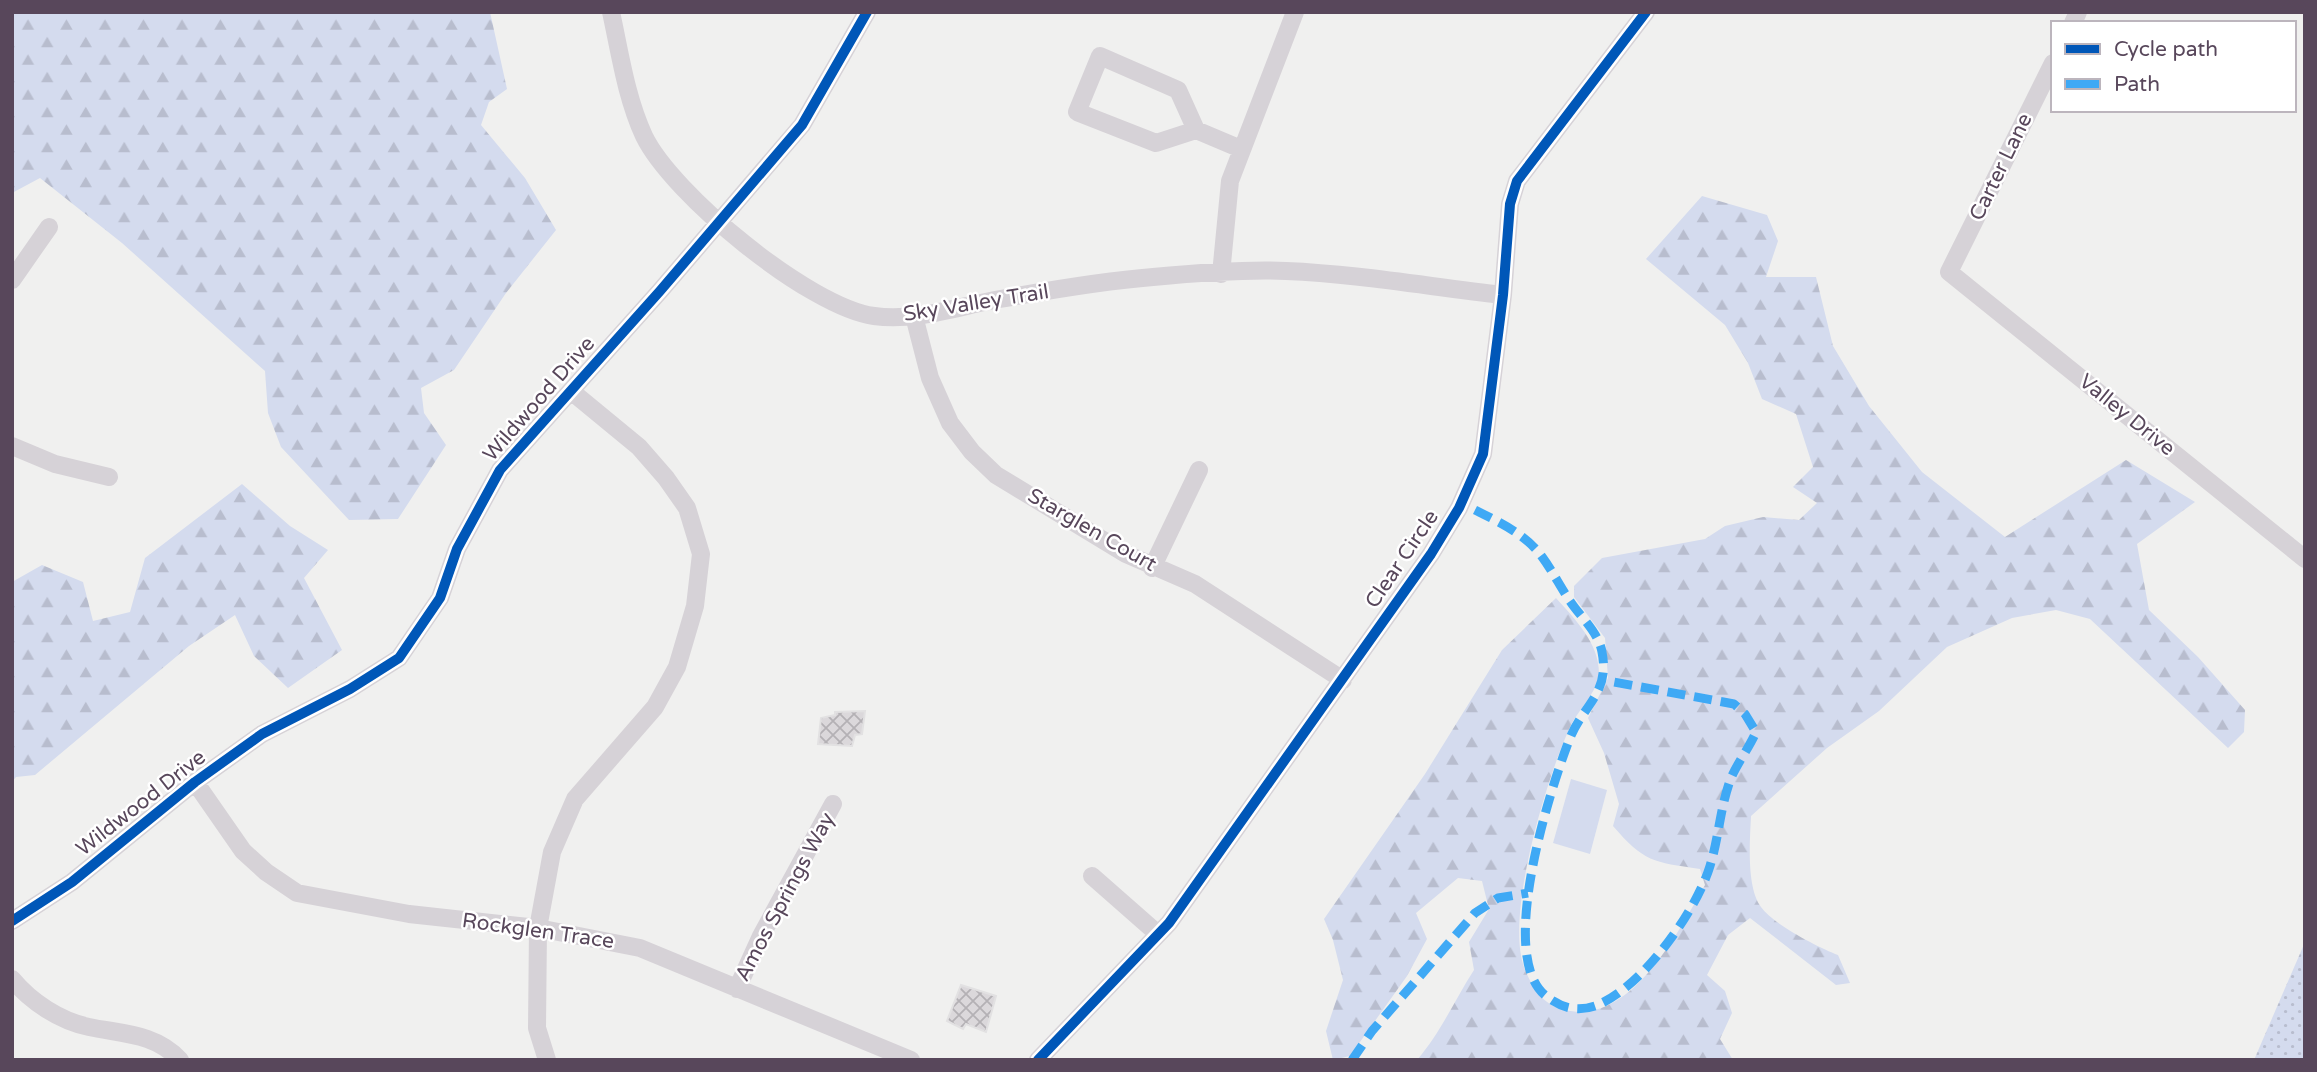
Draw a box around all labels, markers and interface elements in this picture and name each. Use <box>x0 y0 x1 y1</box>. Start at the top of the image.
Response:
legend <box>2051 21 2296 112</box>
text: Cycle path <box>2114 37 2218 62</box>
text: Path <box>2114 72 2160 97</box>
street label: Carter Lane <box>1964 109 2038 225</box>
street label: Sky Valley Trail <box>901 279 1051 327</box>
street label: Wildwood Drive <box>478 331 600 467</box>
street label: Valley Drive <box>2074 369 2180 461</box>
street label: Starglen Court <box>1023 483 1161 577</box>
street label: Clear Circle <box>1360 505 1444 613</box>
street label: Wildwood Drive <box>71 745 211 861</box>
street label: Amos Springs Way <box>730 808 840 986</box>
street label: Rockglen Trace <box>460 908 616 954</box>

